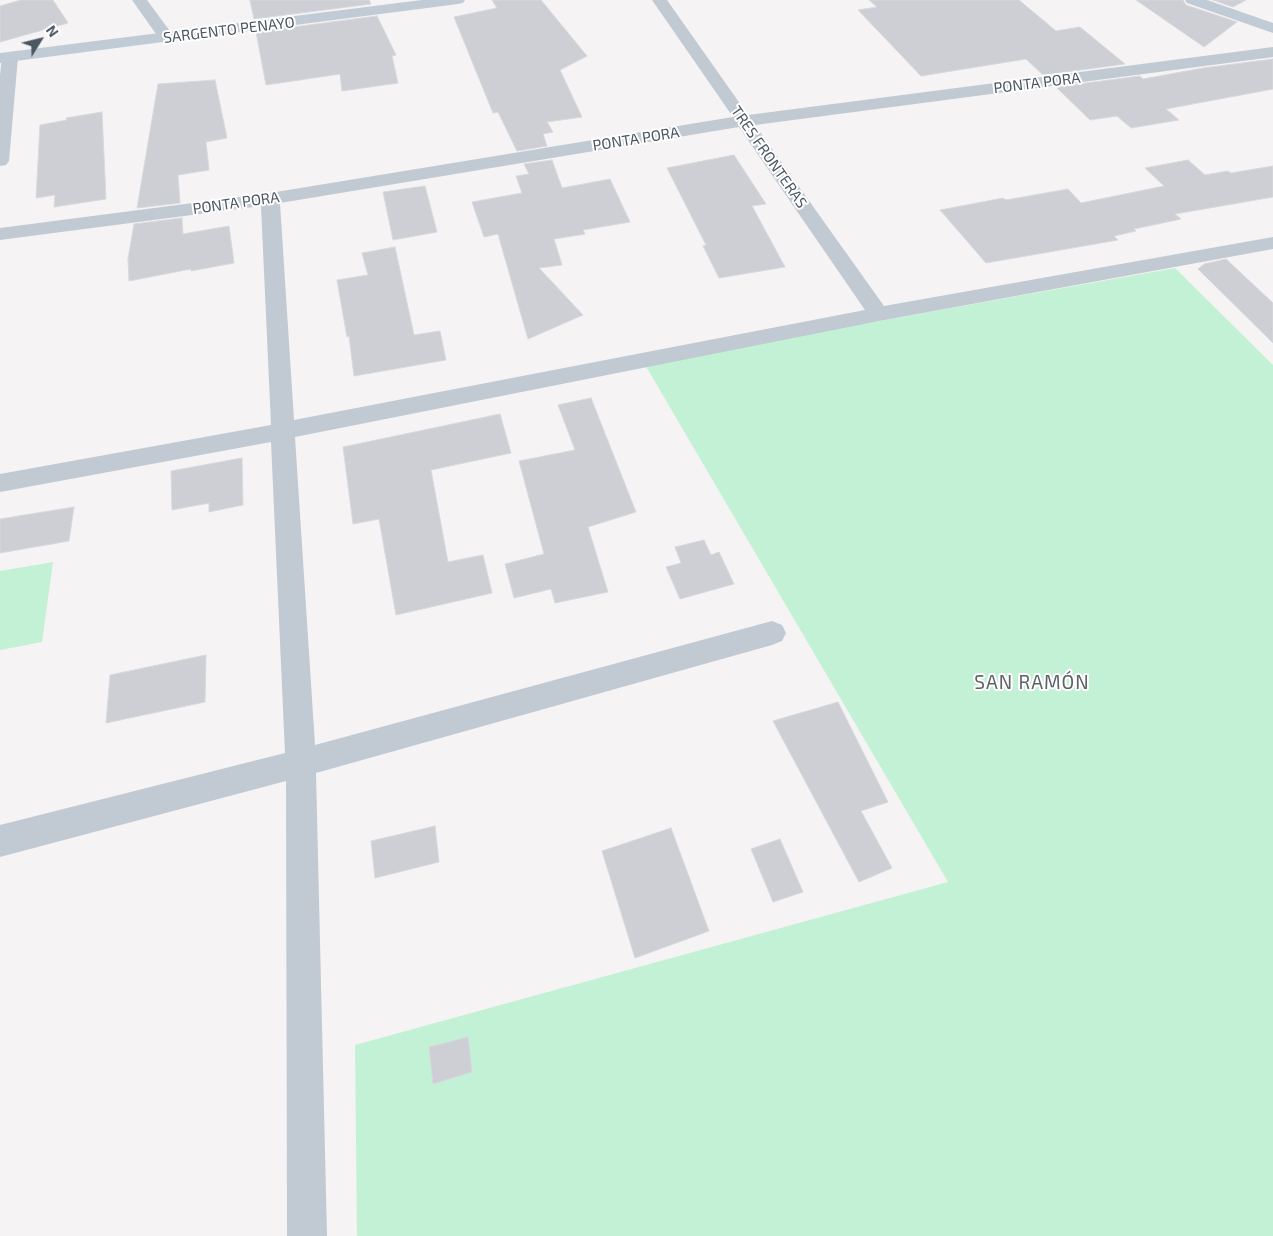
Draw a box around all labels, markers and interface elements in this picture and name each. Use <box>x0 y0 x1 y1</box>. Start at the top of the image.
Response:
street label: SARGENTO PENAYO <box>162 13 296 47</box>
north arrow <box>15 15 65 65</box>
text: N <box>43 22 62 40</box>
street label: PONTA PORA <box>993 69 1081 97</box>
street label: TRES FRONTERAS <box>727 103 811 211</box>
street label: PONTA PORA <box>591 123 681 155</box>
street label: PONTA PORA <box>191 188 281 218</box>
district label: SAN RAMÓN <box>973 672 1091 694</box>

